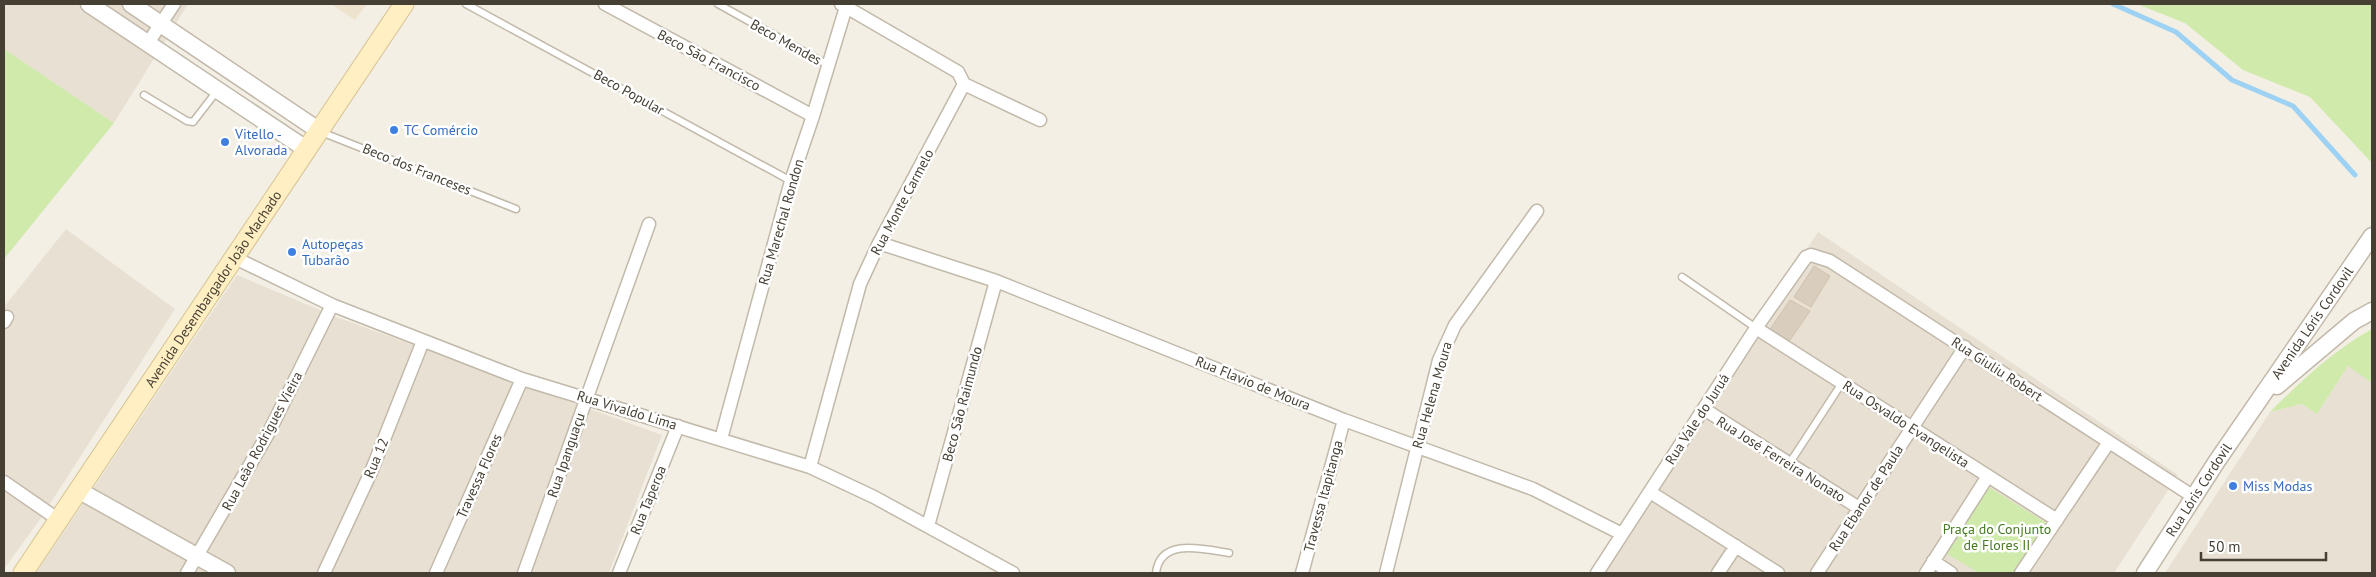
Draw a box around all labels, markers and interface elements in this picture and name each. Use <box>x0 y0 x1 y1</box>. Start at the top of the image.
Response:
street label: Beco Mendes <box>747 15 825 69</box>
street label: Beco São Francisco <box>654 25 764 95</box>
street label: Beco Popular <box>590 65 668 119</box>
place label: TC Comércio <box>404 121 478 139</box>
marker: TC Comércio <box>388 124 400 136</box>
place label: Vitello - Alvorada <box>234 125 288 159</box>
marker: Vitello - Alvorada <box>219 136 231 148</box>
street label: Beco dos Franceses <box>360 139 474 199</box>
street label: Rua Monte Carmelo <box>866 146 938 258</box>
street label: Rua Marechal Rondon <box>754 157 808 287</box>
street label: Avenida Desembargador João Machado <box>141 187 286 391</box>
place label: Autopeças Tubarão <box>302 235 364 269</box>
marker: Autopeças Tubarão <box>286 246 298 258</box>
street label: Avenida Lóris Cordovil <box>2267 263 2357 382</box>
street label: Rua Giuliu Robert <box>1948 333 2046 405</box>
street label: Rua Helena Moura <box>1408 339 1456 451</box>
street label: Beco São Raimundo <box>938 344 986 464</box>
street label: Rua Flavio de Moura <box>1193 352 1313 414</box>
street label: Rua Leão Rodrigues Vieira <box>218 368 306 514</box>
street label: Rua Vale do Juruá <box>1661 370 1733 468</box>
street label: Rua Osvaldo Evangelista <box>1839 376 1973 472</box>
street label: Rua Vivaldo Lima <box>575 386 679 434</box>
street label: Rua Ipanguaçu <box>543 410 589 500</box>
street label: Rua José Ferreira Nonato <box>1713 412 1849 506</box>
street label: Travessa Flores <box>452 431 506 521</box>
street label: Rua 12 <box>360 435 392 481</box>
street label: Travessa Itapitanga <box>1299 438 1347 554</box>
street label: Rua Lóris Cordovil <box>2162 440 2236 540</box>
street label: Rua Ebanor de Paula <box>1825 441 1907 555</box>
street label: Rua Taperoa <box>626 463 670 537</box>
place label: Miss Modas <box>2243 477 2312 495</box>
marker: Miss Modas <box>2227 480 2239 492</box>
park label: Praça do Conjunto de Flores II <box>1943 520 2051 554</box>
scale bar <box>2201 530 2326 562</box>
text: 50 m <box>2208 537 2241 556</box>

